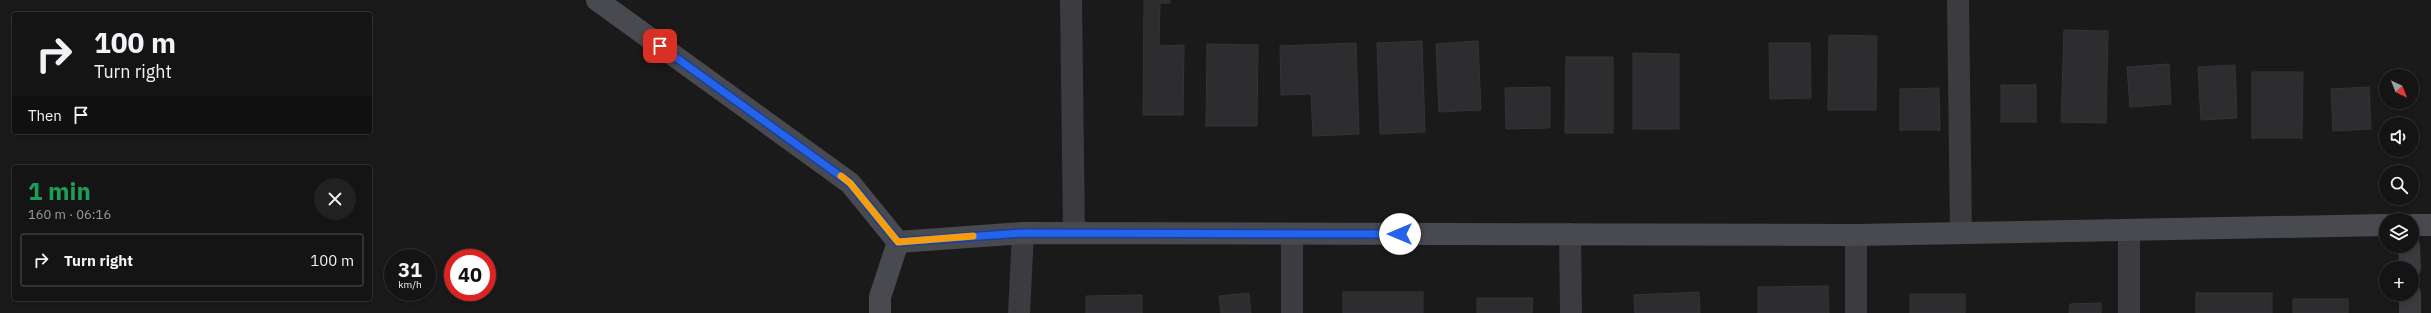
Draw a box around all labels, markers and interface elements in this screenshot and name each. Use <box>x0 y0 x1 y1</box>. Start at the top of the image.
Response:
text: 100 m <box>94 24 176 61</box>
icon: right <box>28 28 80 80</box>
pin <box>643 29 677 63</box>
icon: arrive <box>649 35 671 57</box>
text: Turn right <box>94 60 172 83</box>
north arrow <box>2379 69 2419 109</box>
map controls <box>2379 69 2419 301</box>
icon: arrive <box>70 104 92 126</box>
text: Then <box>28 106 62 125</box>
button: sound <box>2379 117 2419 157</box>
button: search <box>2379 165 2419 205</box>
text: 1 min <box>28 175 91 207</box>
button: close <box>314 178 356 220</box>
text: 160 m · 06:16 <box>28 206 111 223</box>
position arrow <box>1379 213 1421 255</box>
button: layers <box>2379 213 2419 253</box>
icon: right <box>30 249 52 271</box>
speed limit sign: 40 <box>444 249 496 301</box>
text: Turn right <box>64 251 133 270</box>
text: 100 m <box>310 251 354 270</box>
text: 31 <box>398 256 422 283</box>
button: + <box>2379 261 2419 301</box>
text: km/h <box>398 278 422 291</box>

